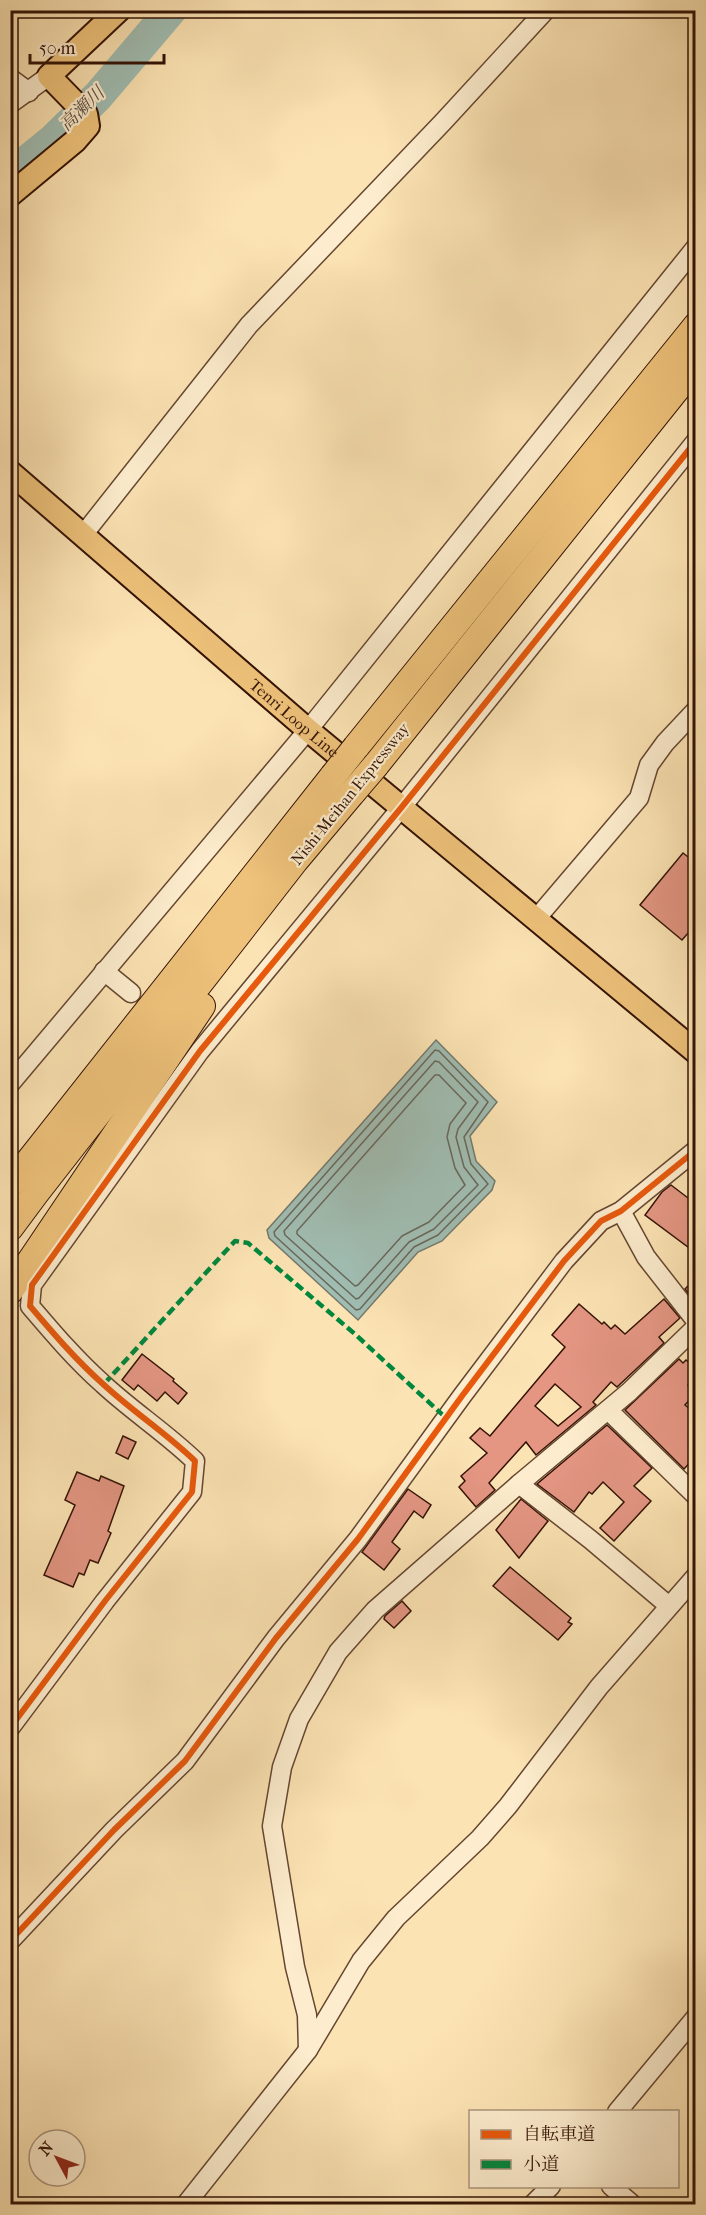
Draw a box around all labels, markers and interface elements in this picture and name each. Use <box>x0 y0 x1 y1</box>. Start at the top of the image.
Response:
scale bar <box>30 27 164 65</box>
text: 50 m <box>39 38 76 59</box>
water label: 高瀬川 <box>55 81 110 135</box>
street label: Tenri Loop Line <box>246 675 343 761</box>
street label: Nishi-Meihan Expressway <box>287 719 413 869</box>
legend <box>469 2110 679 2188</box>
text: 自転車道 <box>523 2124 595 2145</box>
north arrow <box>27 2128 87 2188</box>
text: N <box>35 2137 58 2159</box>
text: 小道 <box>523 2154 559 2175</box>

